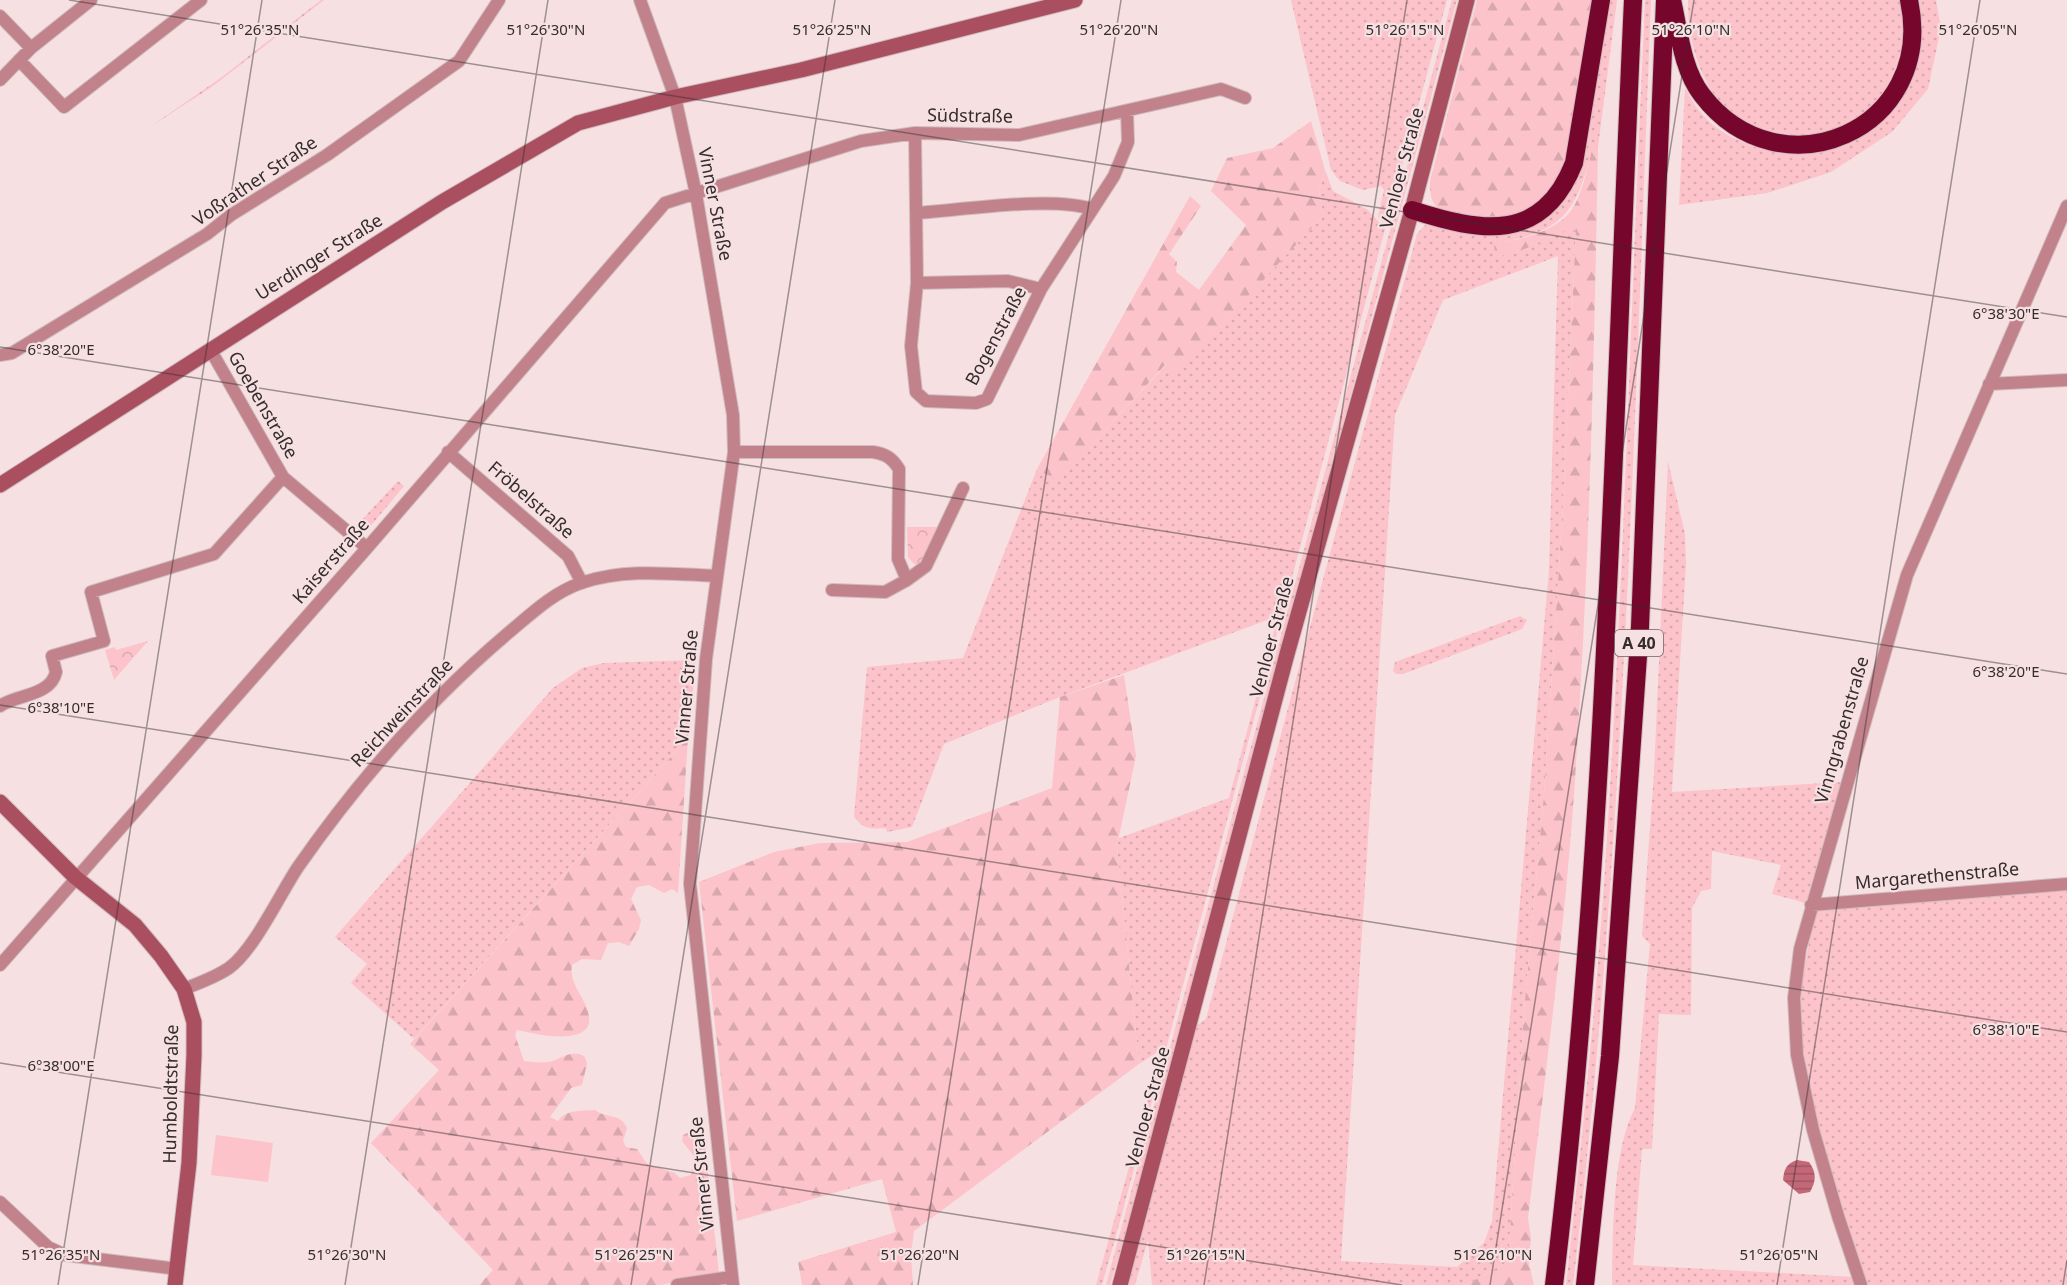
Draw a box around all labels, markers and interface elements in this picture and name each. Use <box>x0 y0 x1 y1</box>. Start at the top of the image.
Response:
text: 51°26'35"N <box>221 19 299 39</box>
text: 51°26'30"N <box>507 19 585 39</box>
text: 51°26'25"N <box>793 19 871 39</box>
text: 51°26'20"N <box>1080 19 1158 39</box>
text: 51°26'15"N <box>1366 19 1444 39</box>
text: 51°26'10"N <box>1652 19 1730 39</box>
text: 51°26'05"N <box>1939 19 2017 39</box>
street label: Südstraße <box>927 102 1013 128</box>
street label: Venloer Straße <box>1373 104 1429 231</box>
street label: Voßrather Straße <box>188 130 321 231</box>
street label: Vinner Straße <box>693 145 739 263</box>
street label: Uerdinger Straße <box>250 207 387 305</box>
street label: Bogenstraße <box>959 282 1031 389</box>
text: 6°38'30"E <box>1972 303 2040 323</box>
text: 6°38'20"E <box>27 339 95 359</box>
street label: Goebenstraße <box>223 346 304 463</box>
street label: Fröbelstraße <box>483 455 580 543</box>
street label: Kaiserstraße <box>286 513 374 608</box>
street label: Venloer Straße <box>1243 573 1299 700</box>
street label: Vinner Straße <box>669 629 703 745</box>
road number: A 40 <box>1615 630 1663 656</box>
street label: Reichweinstraße <box>345 653 458 772</box>
street label: Vinngrabenstraße <box>1809 653 1874 806</box>
text: 6°38'20"E <box>1972 661 2040 681</box>
text: 6°38'10"E <box>27 697 95 717</box>
street label: Margarethenstraße <box>1854 856 2020 894</box>
text: 6°38'10"E <box>1972 1019 2040 1039</box>
street label: Humboldtstraße <box>157 1024 183 1164</box>
street label: Venloer Straße <box>1119 1043 1175 1170</box>
text: 6°38'00"E <box>27 1055 95 1075</box>
street label: Vinner Straße <box>683 1116 719 1233</box>
text: 51°26'35"N <box>22 1244 100 1264</box>
text: 51°26'30"N <box>308 1244 386 1264</box>
text: 51°26'25"N <box>595 1244 673 1264</box>
text: 51°26'20"N <box>881 1244 959 1264</box>
text: 51°26'15"N <box>1167 1244 1245 1264</box>
text: 51°26'10"N <box>1454 1244 1532 1264</box>
text: 51°26'05"N <box>1740 1244 1818 1264</box>

